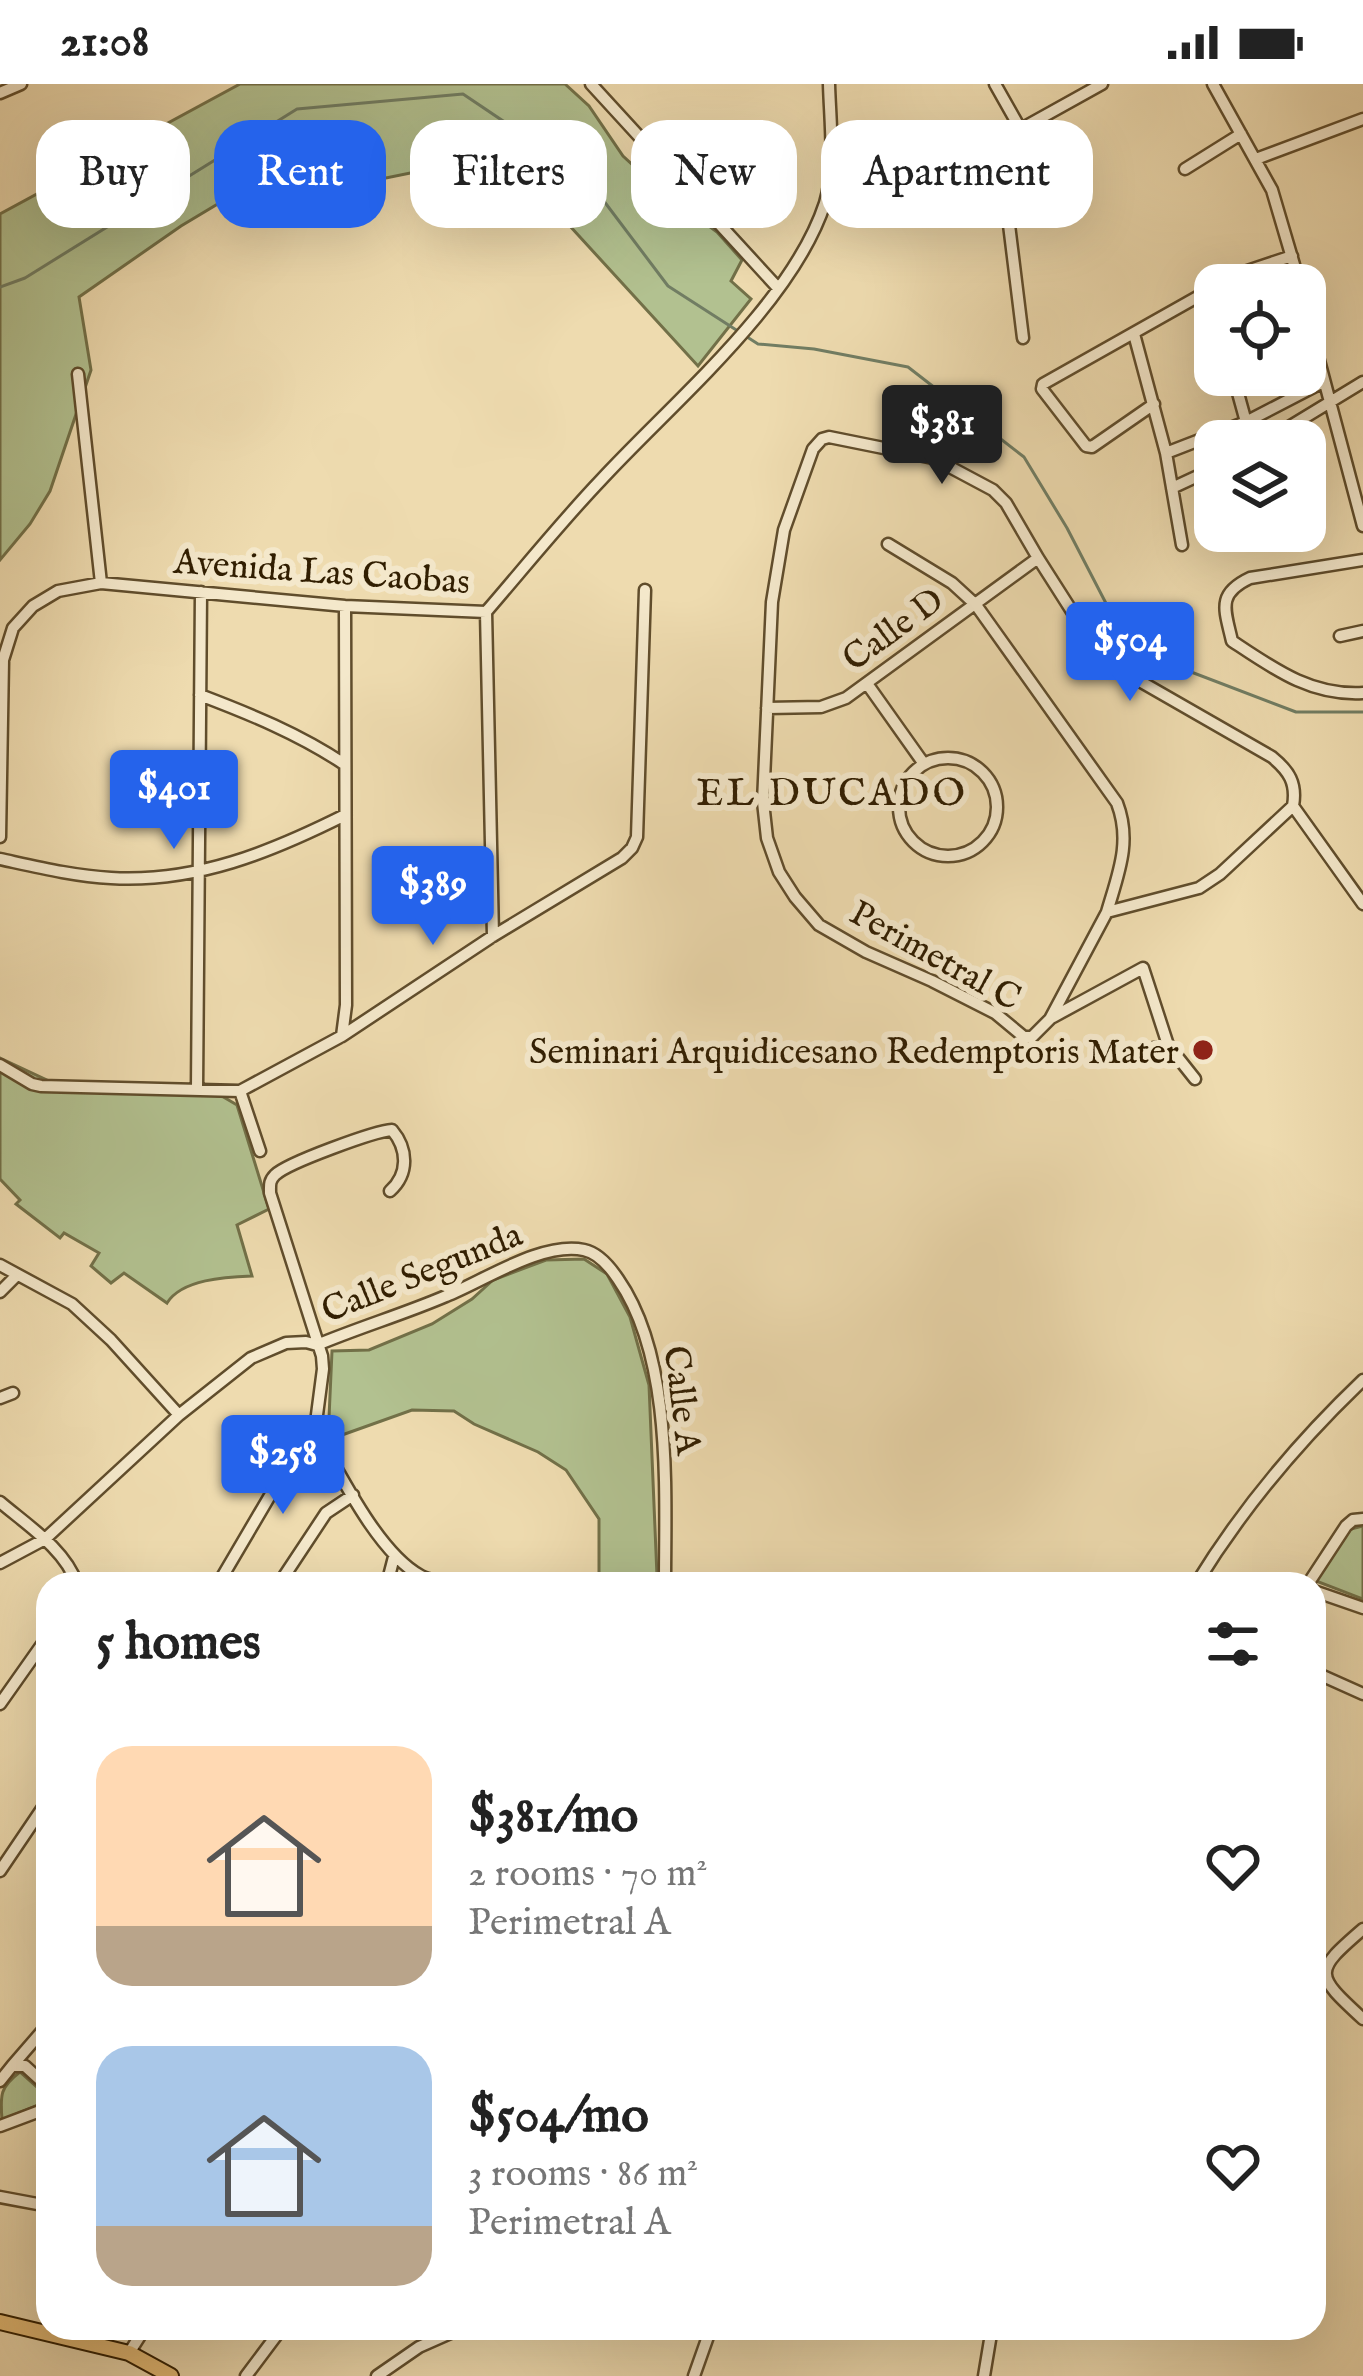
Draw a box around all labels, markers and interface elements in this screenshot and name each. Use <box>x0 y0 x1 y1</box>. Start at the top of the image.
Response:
text: 21:08 <box>60 14 150 71</box>
chip: Buy <box>36 120 190 228</box>
chip: Rent <box>214 120 386 228</box>
chip: Filters <box>410 120 607 228</box>
chip: New <box>631 120 797 228</box>
chip: Apartment <box>821 120 1093 228</box>
map controls <box>1194 264 1326 552</box>
button: locate <box>1194 264 1326 396</box>
pin: $381 <box>871 385 1013 487</box>
text: $381 <box>909 399 975 448</box>
button: layers <box>1194 420 1326 552</box>
street label: Avenida Las Caobas <box>171 540 472 606</box>
street label: Calle D <box>834 578 953 683</box>
pin: $504 <box>1059 602 1201 704</box>
text: $504 <box>1093 616 1167 665</box>
pin: $401 <box>103 750 245 852</box>
text: $401 <box>137 764 211 813</box>
district label: EL DUCADO <box>696 770 968 819</box>
pin: $389 <box>362 846 504 948</box>
text: $389 <box>399 860 467 909</box>
street label: Perimetral C <box>841 891 1028 1022</box>
place label: Seminari Arquidicesano Redemptoris Mater <box>529 1030 1179 1076</box>
marker: Seminari Arquidicesano Redemptoris Mater <box>1190 1037 1216 1063</box>
street label: Calle Segunda <box>315 1213 530 1335</box>
street label: Calle A <box>652 1343 711 1459</box>
pin: $258 <box>212 1415 354 1517</box>
text: $258 <box>248 1429 318 1478</box>
icon: filters <box>1200 1611 1266 1677</box>
text: 5 homes <box>96 1612 261 1677</box>
text: $381/mo <box>468 1785 638 1850</box>
icon: home <box>192 1794 336 1938</box>
icon: heart <box>1200 1833 1266 1899</box>
text: 2 rooms · 70 m² <box>468 1850 708 1899</box>
text: Perimetral A <box>468 1899 671 1948</box>
text: $504/mo <box>468 2085 649 2150</box>
icon: home <box>192 2094 336 2238</box>
icon: heart <box>1200 2133 1266 2199</box>
text: 3 rooms · 86 m² <box>468 2150 698 2199</box>
text: Perimetral A <box>468 2199 671 2248</box>

